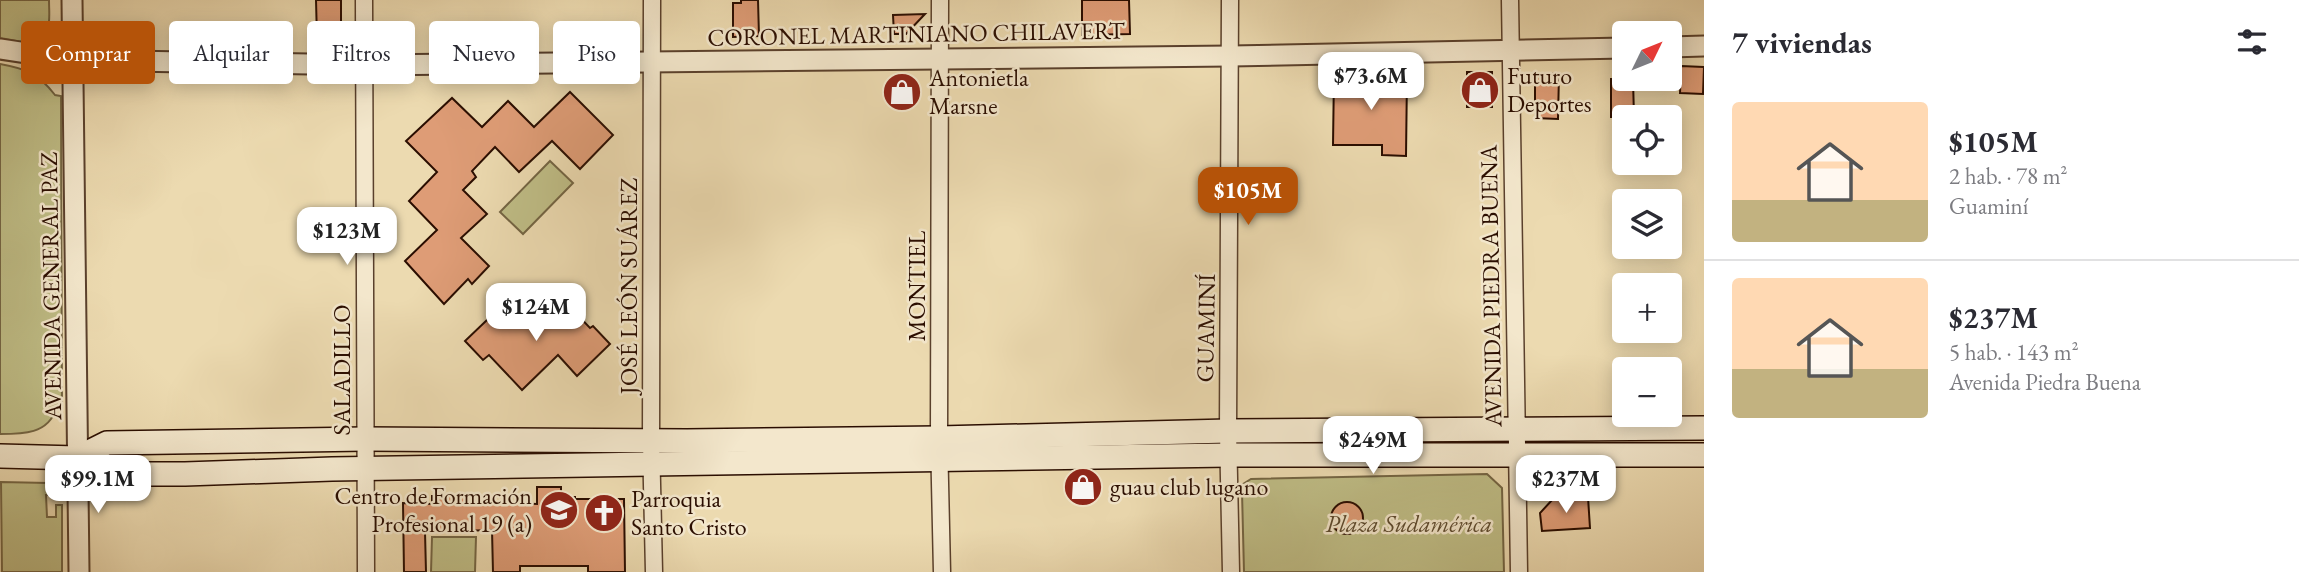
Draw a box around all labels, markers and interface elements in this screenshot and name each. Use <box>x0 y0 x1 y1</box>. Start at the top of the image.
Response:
street label: CORONEL MARTINIANO CHILAVERT <box>707 14 1126 53</box>
chip: Comprar <box>21 21 155 84</box>
chip: Alquilar <box>169 21 293 84</box>
chip: Filtros <box>307 21 415 84</box>
chip: Nuevo <box>429 21 539 84</box>
chip: Piso <box>553 21 640 84</box>
north arrow <box>1612 21 1682 91</box>
map controls <box>1612 21 1682 427</box>
text: 7 viviendas <box>1732 23 1872 62</box>
icon: filters <box>2233 23 2271 61</box>
pin: $73.6M <box>1314 52 1428 112</box>
text: $73.6M <box>1334 60 1408 90</box>
place label: Futuro Deportes <box>1507 60 1591 119</box>
place label: Antonietla Marsne <box>928 62 1029 121</box>
shop icon: Futuro Deportes <box>1459 69 1501 111</box>
shop icon: Antonietla Marsne <box>881 71 923 113</box>
button: locate <box>1612 105 1682 175</box>
text: $105M <box>1949 122 2038 161</box>
icon: home <box>1788 130 1872 214</box>
street label: AVENIDA PIEDRA BUENA <box>1473 144 1508 428</box>
street label: AVENIDA GENERAL PAZ <box>33 151 68 421</box>
text: 2 hab. · 78 m² <box>1949 161 2068 191</box>
pin: $105M <box>1199 168 1297 227</box>
text: $105M <box>1214 175 1282 205</box>
street label: JOSÉ LEÓN SUÁREZ <box>613 177 644 396</box>
button: layers <box>1612 189 1682 259</box>
text: Guaminí <box>1949 191 2028 221</box>
pin: $123M <box>298 208 396 267</box>
text: $123M <box>313 215 381 245</box>
street label: MONTIEL <box>901 231 932 341</box>
street label: GUAMINÍ <box>1189 273 1222 383</box>
button: + <box>1612 273 1682 343</box>
pin: $124M <box>487 284 585 343</box>
text: $124M <box>502 291 570 321</box>
text: $237M <box>1949 298 2038 337</box>
street label: SALADILLO <box>326 305 357 436</box>
icon: home <box>1788 306 1872 390</box>
text: 5 hab. · 143 m² <box>1949 337 2079 367</box>
button: − <box>1612 357 1682 427</box>
text: Avenida Piedra Buena <box>1949 367 2141 397</box>
pin: $249M <box>1324 416 1422 476</box>
text: $249M <box>1339 424 1407 454</box>
pin: $99.1M <box>41 456 155 515</box>
pin: $237M <box>1517 456 1615 515</box>
text: $99.1M <box>61 463 135 493</box>
text: $237M <box>1532 463 1600 493</box>
shop icon: guau club lugano <box>1062 466 1104 508</box>
place label: guau club lugano <box>1110 471 1269 502</box>
place label: Centro de Formación Profesional 19 (a) <box>334 480 532 539</box>
place label: Parroquia Santo Cristo <box>631 483 747 542</box>
school or university icon: Centro de Formación Profesional 19 (a) <box>538 489 580 531</box>
church icon: Parroquia Santo Cristo <box>583 492 625 534</box>
park label: Plaza Sudamérica <box>1326 508 1492 539</box>

